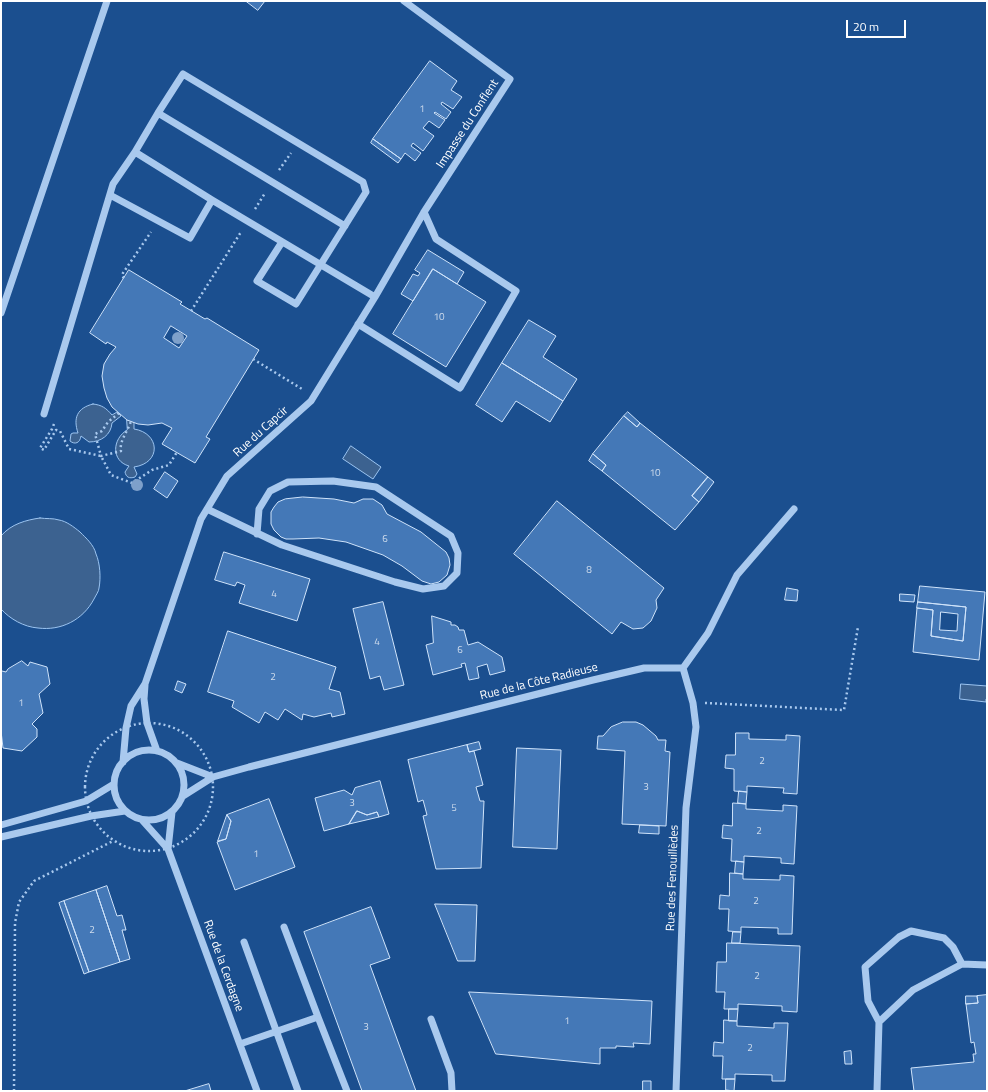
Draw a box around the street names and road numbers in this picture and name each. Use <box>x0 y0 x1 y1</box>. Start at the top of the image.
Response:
street label: Impasse du Conflent <box>434 77 502 171</box>
street label: Rue du Capcir <box>231 404 291 460</box>
street label: Rue de la Côte Radieuse <box>479 660 599 704</box>
street label: Rue des Fenouillèdes <box>664 824 682 932</box>
street label: Rue de la Cerdagne <box>200 918 246 1014</box>

